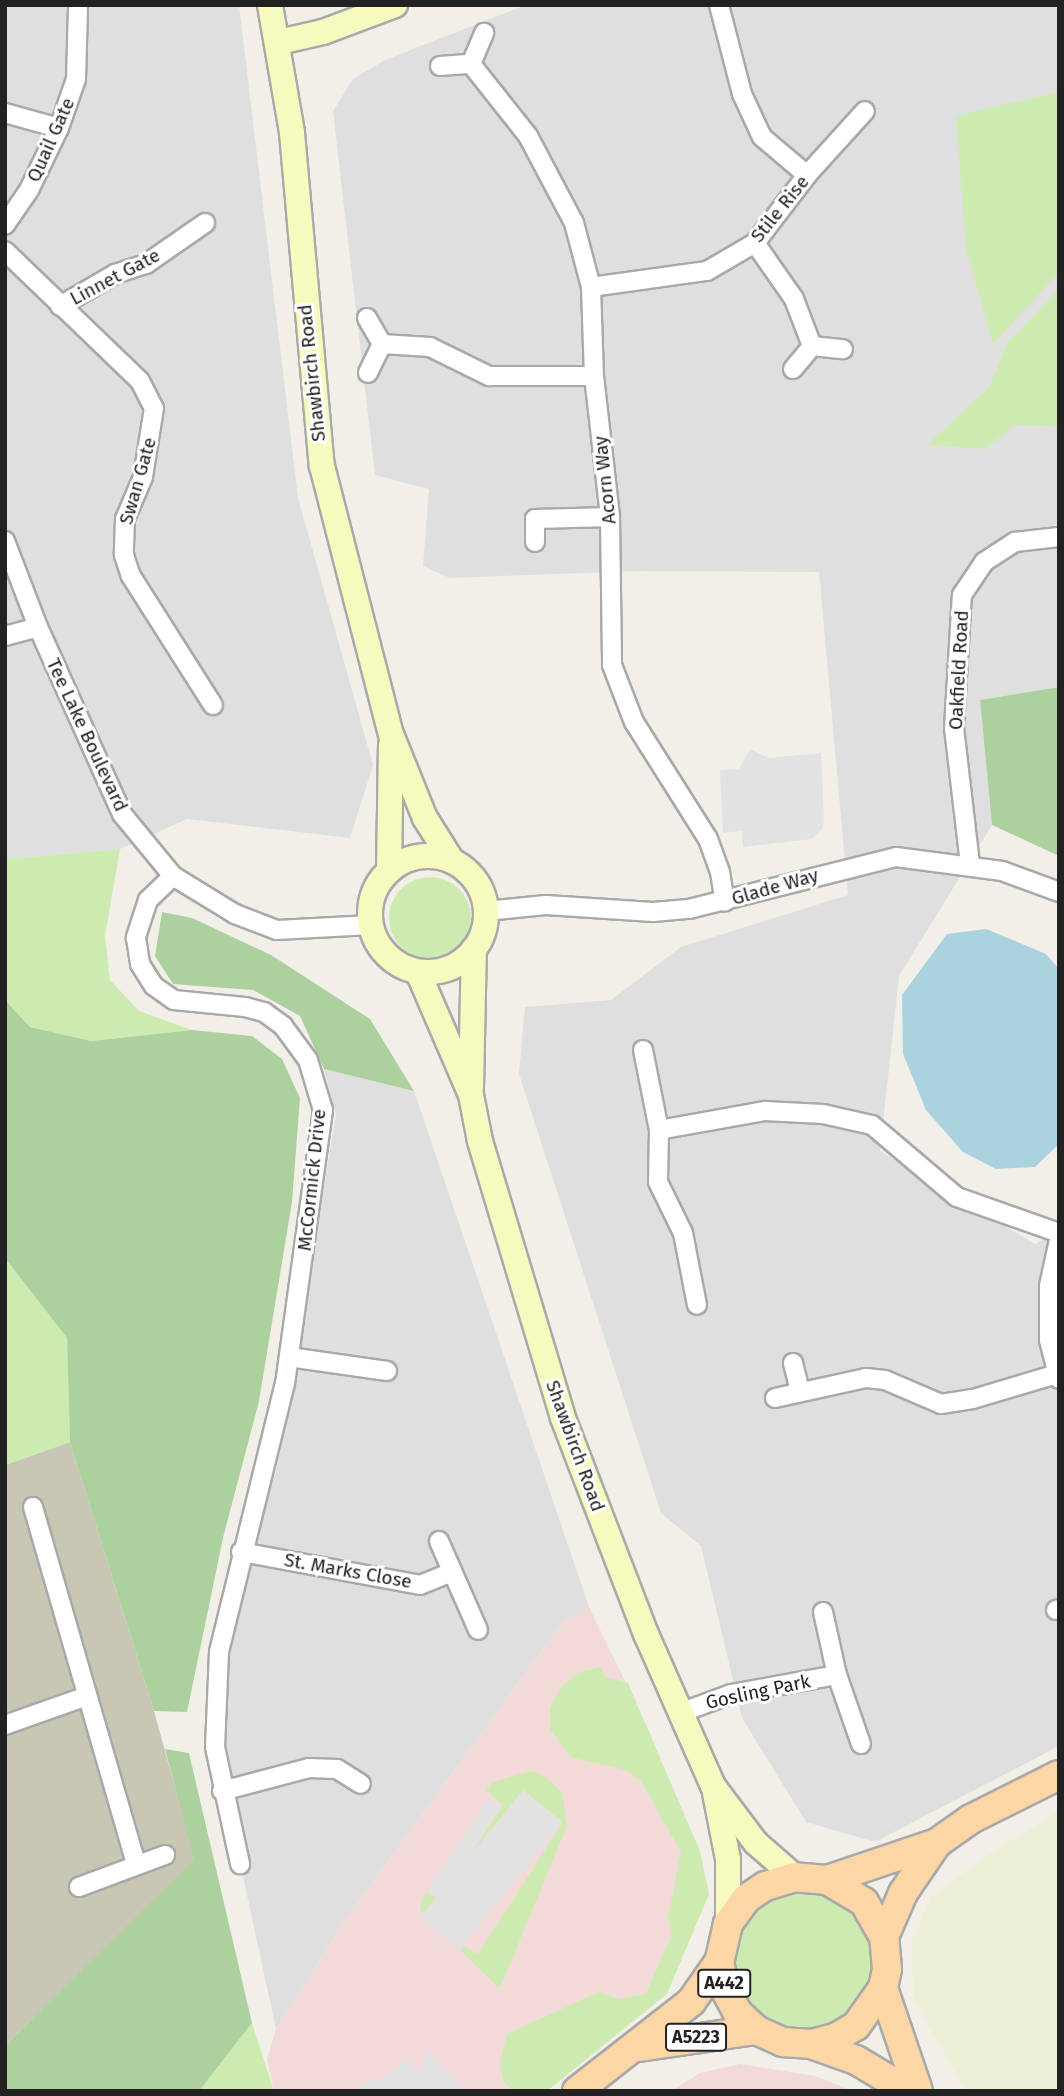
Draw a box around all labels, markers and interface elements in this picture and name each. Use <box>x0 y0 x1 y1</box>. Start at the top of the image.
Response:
street label: Quail Gate <box>22 94 80 186</box>
street label: Stile Rise <box>746 171 814 247</box>
street label: Linnet Gate <box>66 244 164 310</box>
street label: Shawbirch Road <box>293 303 331 443</box>
street label: Swan Gate <box>115 435 161 527</box>
street label: Acorn Way <box>589 435 621 525</box>
street label: Oakfield Road <box>944 609 974 731</box>
street label: Tee Lake Boulevard <box>42 655 132 815</box>
street label: Glade Way <box>729 864 821 910</box>
street label: McCormick Drive <box>293 1108 331 1252</box>
street label: Shawbirch Road <box>541 1377 609 1515</box>
street label: St. Marks Close <box>282 1549 414 1593</box>
street label: Gosling Park <box>704 1670 812 1714</box>
road number: A442 <box>696 1968 752 1997</box>
road number: A5223 <box>664 2022 728 2052</box>

